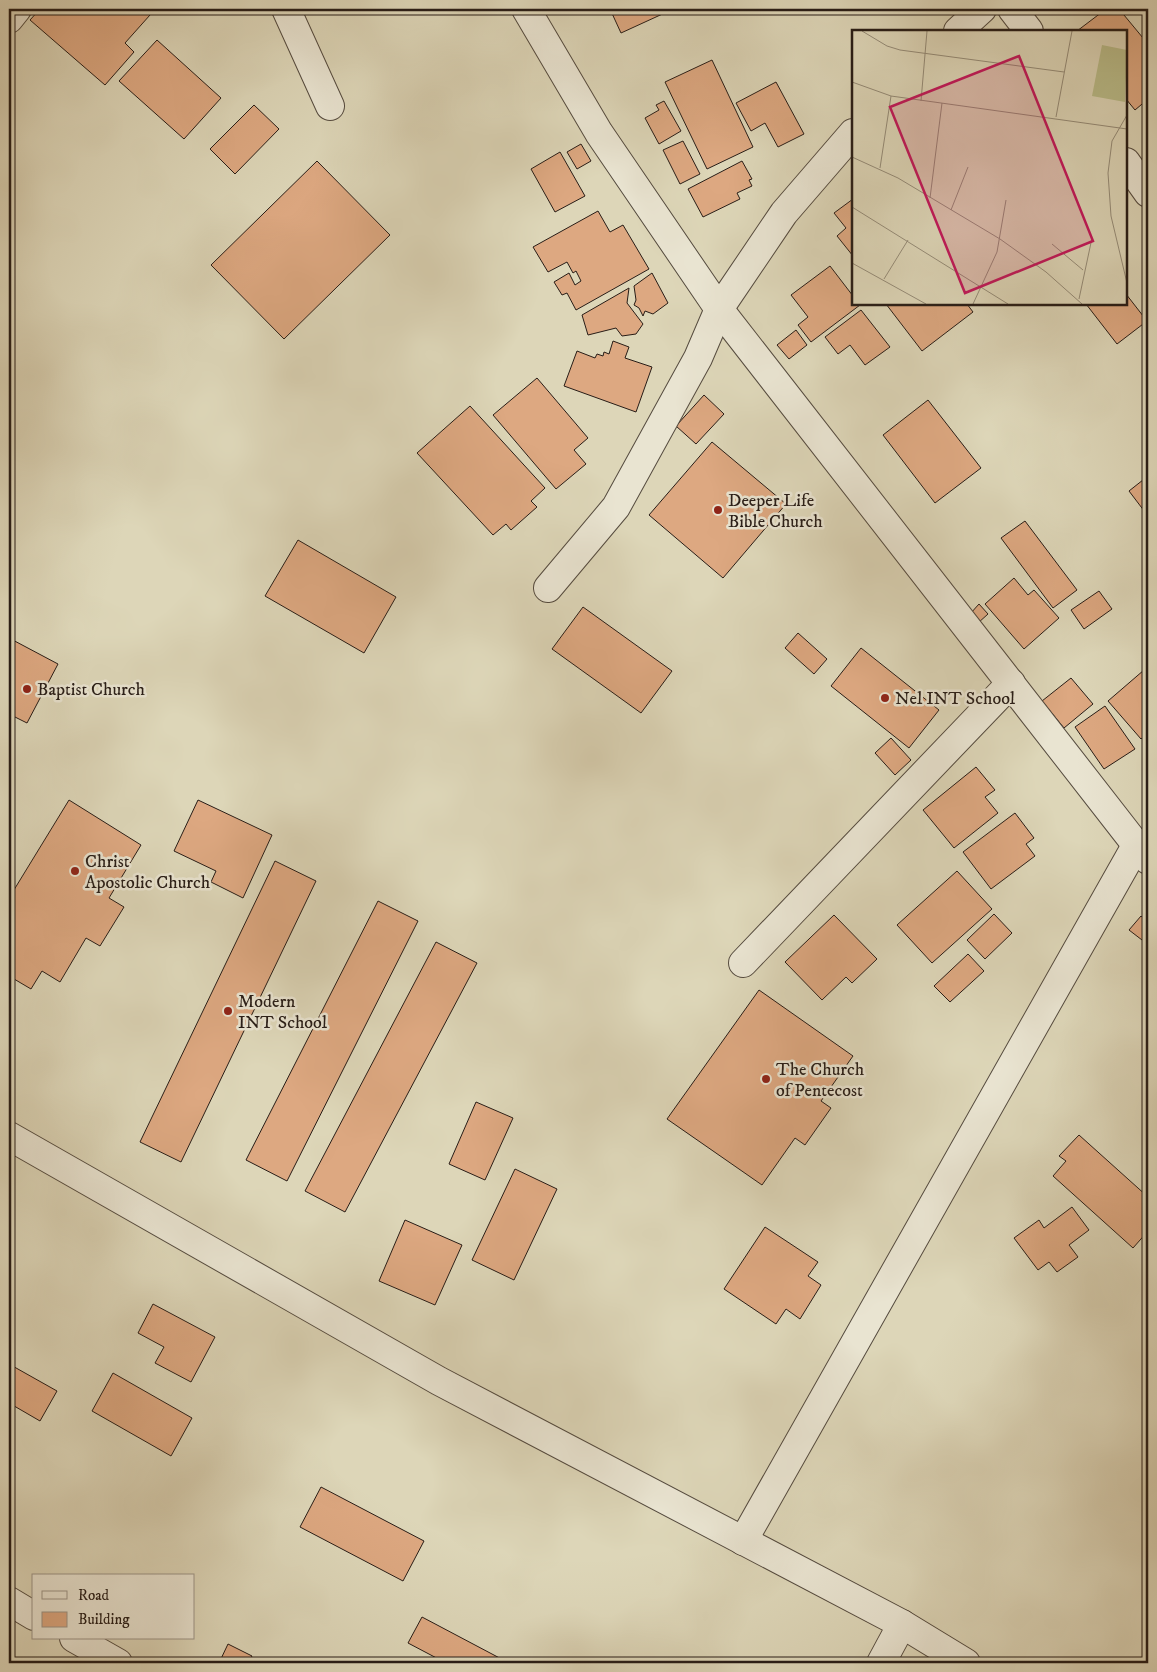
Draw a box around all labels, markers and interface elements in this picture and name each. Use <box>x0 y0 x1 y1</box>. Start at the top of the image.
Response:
inset map <box>852 30 1127 305</box>
place label: Deeper Life Bible Church <box>728 490 823 533</box>
marker: Deeper Life Bible Church <box>712 504 724 516</box>
place label: Baptist Church <box>37 679 145 701</box>
marker: Baptist Church <box>21 683 33 695</box>
place label: Nel INT School <box>895 688 1016 710</box>
marker: Nel INT School <box>879 692 891 704</box>
place label: Christ Apostolic Church <box>85 851 211 894</box>
marker: Christ Apostolic Church <box>69 865 81 877</box>
place label: Modern INT School <box>238 991 328 1034</box>
marker: Modern INT School <box>222 1005 234 1017</box>
place label: The Church of Pentecost <box>776 1059 865 1102</box>
marker: The Church of Pentecost <box>760 1073 772 1085</box>
legend <box>32 1574 195 1640</box>
text: Road <box>78 1586 110 1605</box>
text: Building <box>78 1610 130 1629</box>

